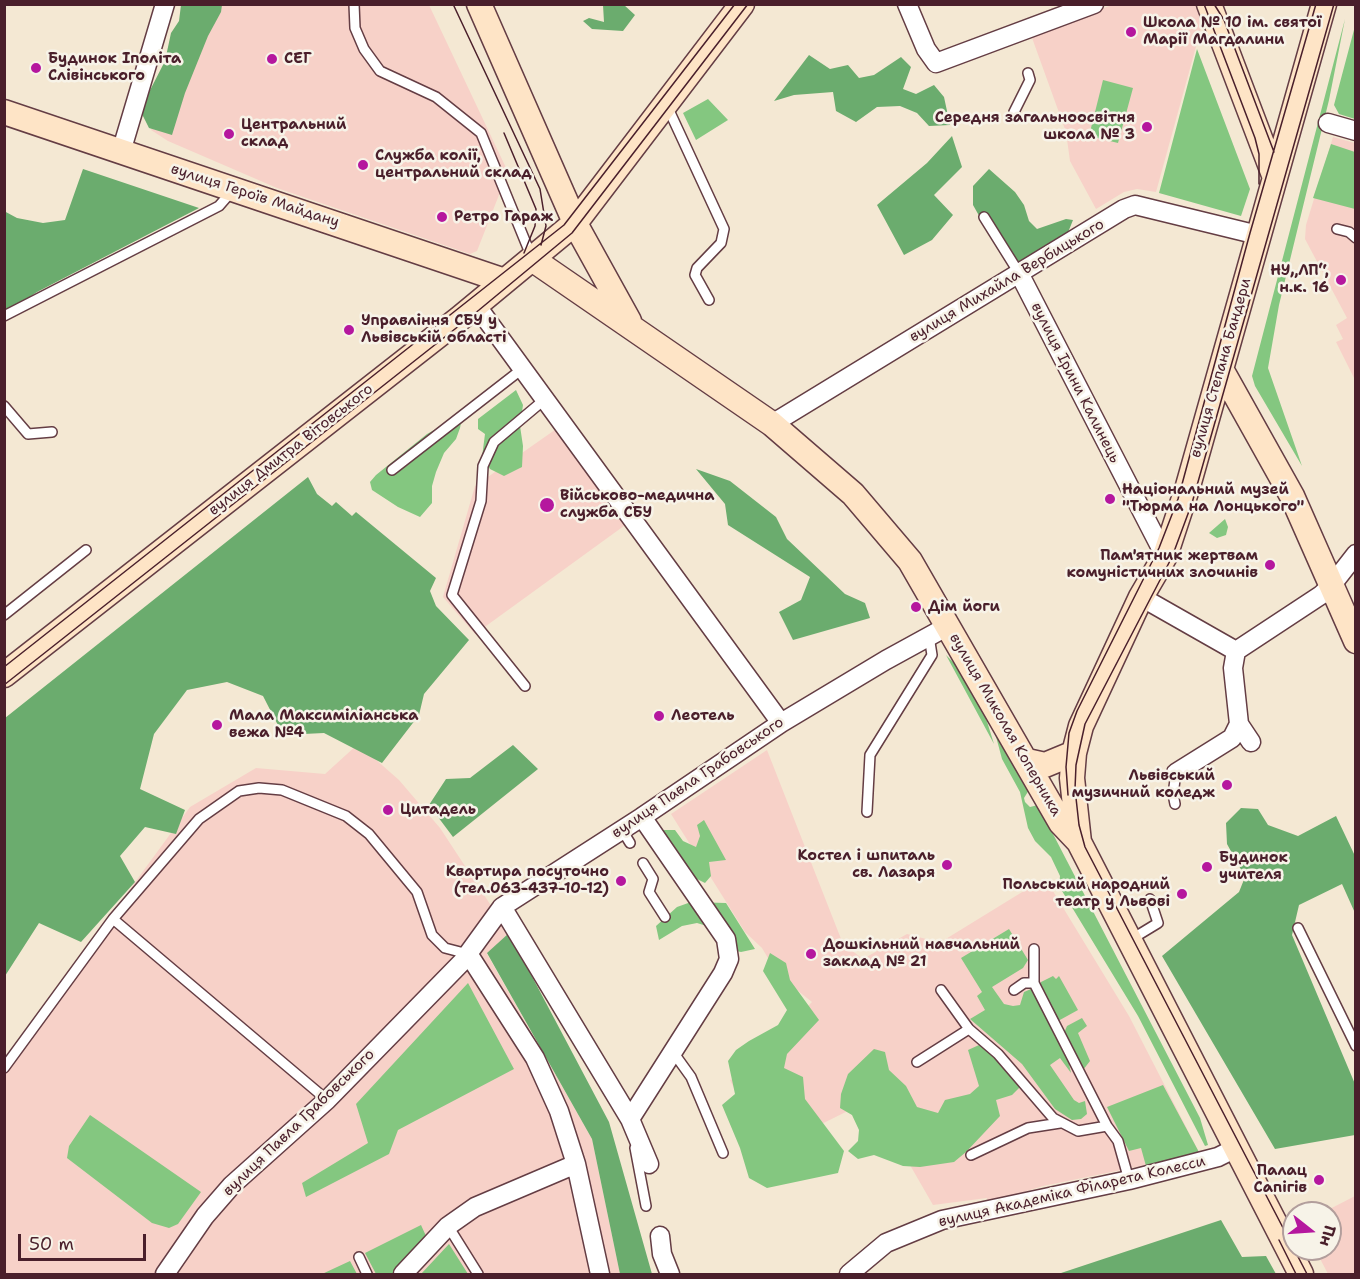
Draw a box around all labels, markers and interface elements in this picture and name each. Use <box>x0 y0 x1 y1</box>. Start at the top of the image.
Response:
place label: Школа № 10 ім. святої Марії Магдалини <box>1143 14 1322 49</box>
marker: Школа № 10 ім. святої Марії Магдалини <box>1124 25 1138 39</box>
place label: Будинок Іполіта Слівінського <box>48 50 181 85</box>
place label: СЕГ <box>284 50 312 68</box>
marker: СЕГ <box>265 52 279 66</box>
marker: Будинок Іполіта Слівінського <box>29 61 43 75</box>
place label: Середня загальноосвітня школа № 3 <box>935 109 1135 144</box>
place label: Центральний склад <box>241 116 346 151</box>
marker: Середня загальноосвітня школа № 3 <box>1140 120 1154 134</box>
marker: Центральний склад <box>222 127 236 141</box>
place label: Служба колії, центральний склад <box>375 147 532 182</box>
marker: Служба колії, центральний склад <box>356 158 370 172</box>
street label: вулиця Героїв Майдану <box>168 160 342 232</box>
place label: Ретро Гараж <box>454 208 553 226</box>
marker: Ретро Гараж <box>435 210 449 224</box>
street label: вулиця Михайла Вербицького <box>906 216 1108 346</box>
place label: НУ„ЛП“, н.к. 16 <box>1270 262 1329 297</box>
marker: НУ„ЛП“, н.к. 16 <box>1334 273 1348 287</box>
street label: вулиця Степана Бандери <box>1187 276 1255 460</box>
street label: вулиця Ірини Калинець <box>1027 300 1123 466</box>
place label: Управління СБУ у Львівській області <box>361 312 506 347</box>
marker: Управління СБУ у Львівській області <box>342 323 356 337</box>
street label: вулиця Дмитра Вітовського <box>205 380 377 520</box>
place label: Національний музей "Тюрма на Лонцького" <box>1122 481 1304 516</box>
place label: Військово-медична служба СБУ <box>560 487 715 522</box>
marker: Національний музей "Тюрма на Лонцького" <box>1103 492 1117 506</box>
marker: Військово-медична служба СБУ <box>538 496 556 514</box>
place label: Пам'ятник жертвам комуністичних злочинів <box>1066 547 1258 582</box>
marker: Пам'ятник жертвам комуністичних злочинів <box>1263 558 1277 572</box>
place label: Дім йоги <box>928 598 1000 616</box>
marker: Дім йоги <box>909 600 923 614</box>
street label: вулиця Миколая Коперника <box>945 630 1065 820</box>
place label: Мала Максиміліанська вежа №4 <box>229 707 419 742</box>
place label: Леотель <box>671 707 734 725</box>
marker: Леотель <box>652 709 666 723</box>
street label: вулиця Павла Грабовського <box>609 714 787 842</box>
marker: Мала Максиміліанська вежа №4 <box>210 718 224 732</box>
place label: Львівський музичний коледж <box>1072 767 1215 802</box>
marker: Львівський музичний коледж <box>1220 778 1234 792</box>
place label: Цитадель <box>400 801 476 819</box>
marker: Цитадель <box>381 803 395 817</box>
place label: Костел і шпиталь св. Лазаря <box>798 847 935 882</box>
place label: Будинок учителя <box>1219 849 1288 884</box>
marker: Костел і шпиталь св. Лазаря <box>940 858 954 872</box>
marker: Будинок учителя <box>1200 860 1214 874</box>
place label: Квартира посуточно (тел.063-437-10-12) <box>446 863 609 898</box>
marker: Квартира посуточно (тел.063-437-10-12) <box>614 874 628 888</box>
place label: Польський народний театр у Львові <box>1003 876 1170 911</box>
marker: Польський народний театр у Львові <box>1175 887 1189 901</box>
place label: Дошкільний навчальний заклад № 21 <box>823 936 1020 971</box>
marker: Дошкільний навчальний заклад № 21 <box>804 947 818 961</box>
street label: вулиця Павла Грабовського <box>219 1046 379 1200</box>
street label: вулиця Академіка Філарета Колесси <box>937 1153 1207 1231</box>
place label: Палац Сапігів <box>1254 1162 1307 1197</box>
marker: Палац Сапігів <box>1312 1173 1326 1187</box>
north arrow <box>1282 1201 1342 1261</box>
scale bar <box>21 1222 148 1260</box>
text: Пн <box>1315 1223 1341 1249</box>
text: 50 m <box>29 1232 74 1256</box>

